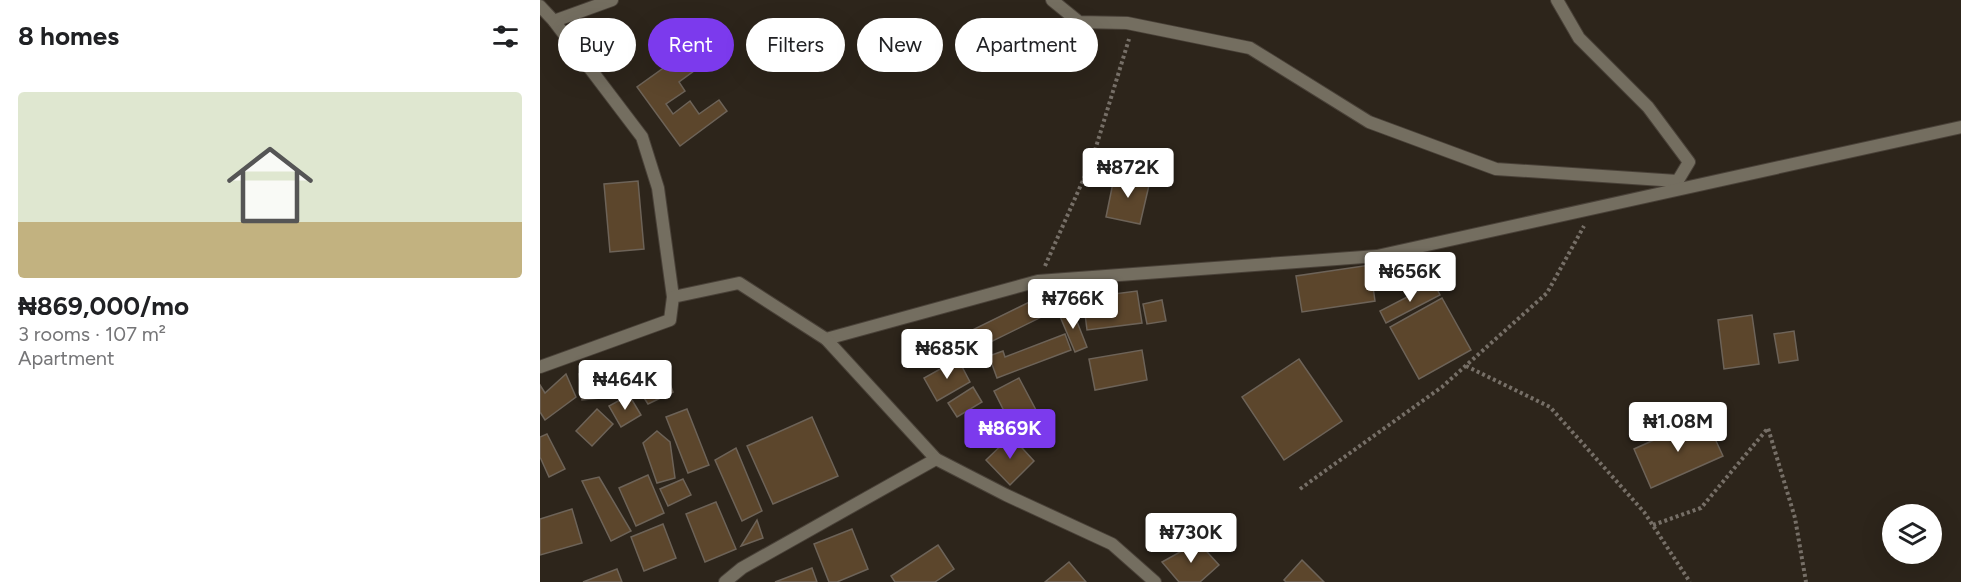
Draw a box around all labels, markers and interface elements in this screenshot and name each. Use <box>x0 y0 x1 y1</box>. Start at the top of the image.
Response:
chip: Buy <box>558 18 636 72</box>
chip: Rent <box>648 18 734 72</box>
chip: Filters <box>746 18 845 72</box>
chip: New <box>857 18 943 72</box>
chip: Apartment <box>955 18 1098 72</box>
text: 8 homes <box>18 20 119 52</box>
icon: filters <box>489 20 522 53</box>
icon: home <box>216 131 324 239</box>
pin: ₦872K <box>1086 148 1170 199</box>
text: ₦872K <box>1097 155 1159 179</box>
pin: ₦656K <box>1368 252 1452 303</box>
text: ₦656K <box>1379 259 1441 283</box>
pin: ₦766K <box>1031 279 1115 330</box>
text: ₦766K <box>1042 286 1104 310</box>
text: ₦869,000/mo <box>18 290 189 322</box>
text: 3 rooms · 107 m² <box>18 322 166 346</box>
pin: ₦685K <box>905 329 989 380</box>
text: ₦685K <box>915 336 979 360</box>
text: Apartment <box>18 346 115 370</box>
pin: ₦464K <box>583 360 667 411</box>
text: ₦464K <box>593 367 657 391</box>
pin: ₦1.08M <box>1629 402 1727 453</box>
pin: ₦869K <box>968 409 1052 460</box>
text: ₦1.08M <box>1643 409 1713 433</box>
text: ₦869K <box>978 416 1042 440</box>
map controls <box>1882 504 1942 564</box>
button: layers <box>1882 504 1942 564</box>
pin: ₦730K <box>1149 513 1233 564</box>
text: ₦730K <box>1160 520 1222 544</box>

